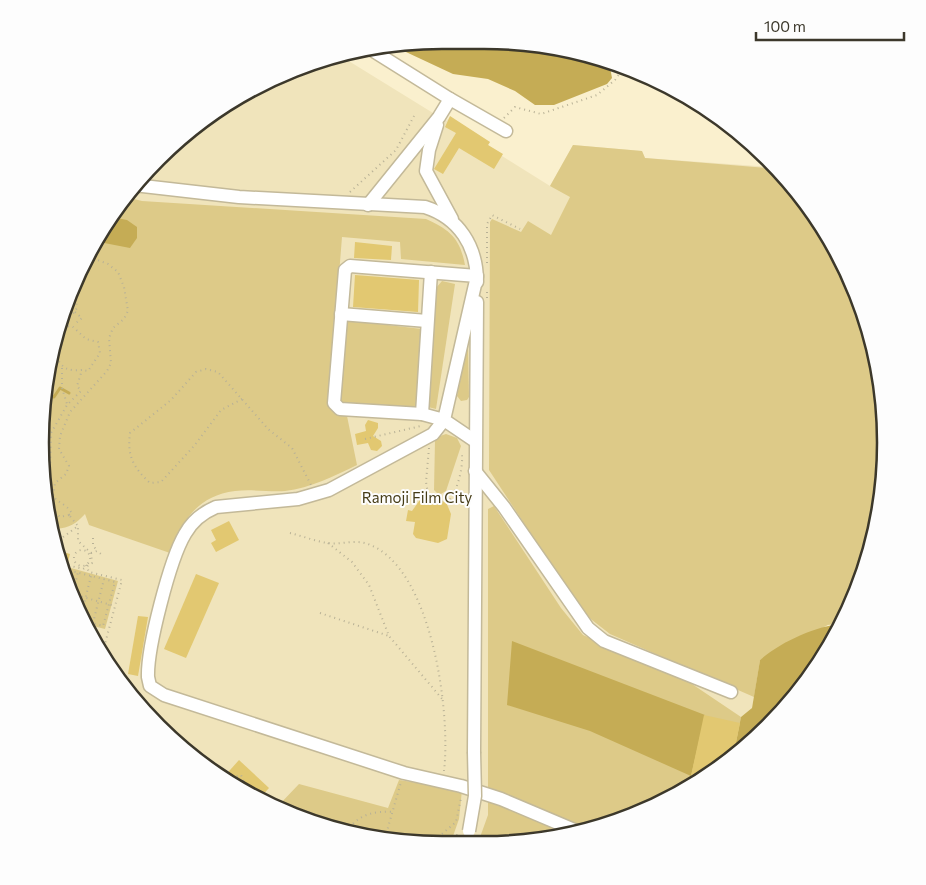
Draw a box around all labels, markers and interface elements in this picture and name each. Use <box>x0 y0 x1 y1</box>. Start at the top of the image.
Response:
scale bar <box>756 10 904 42</box>
text: 100 m <box>764 17 806 35</box>
park label: Ramoji Film City <box>362 488 473 506</box>

